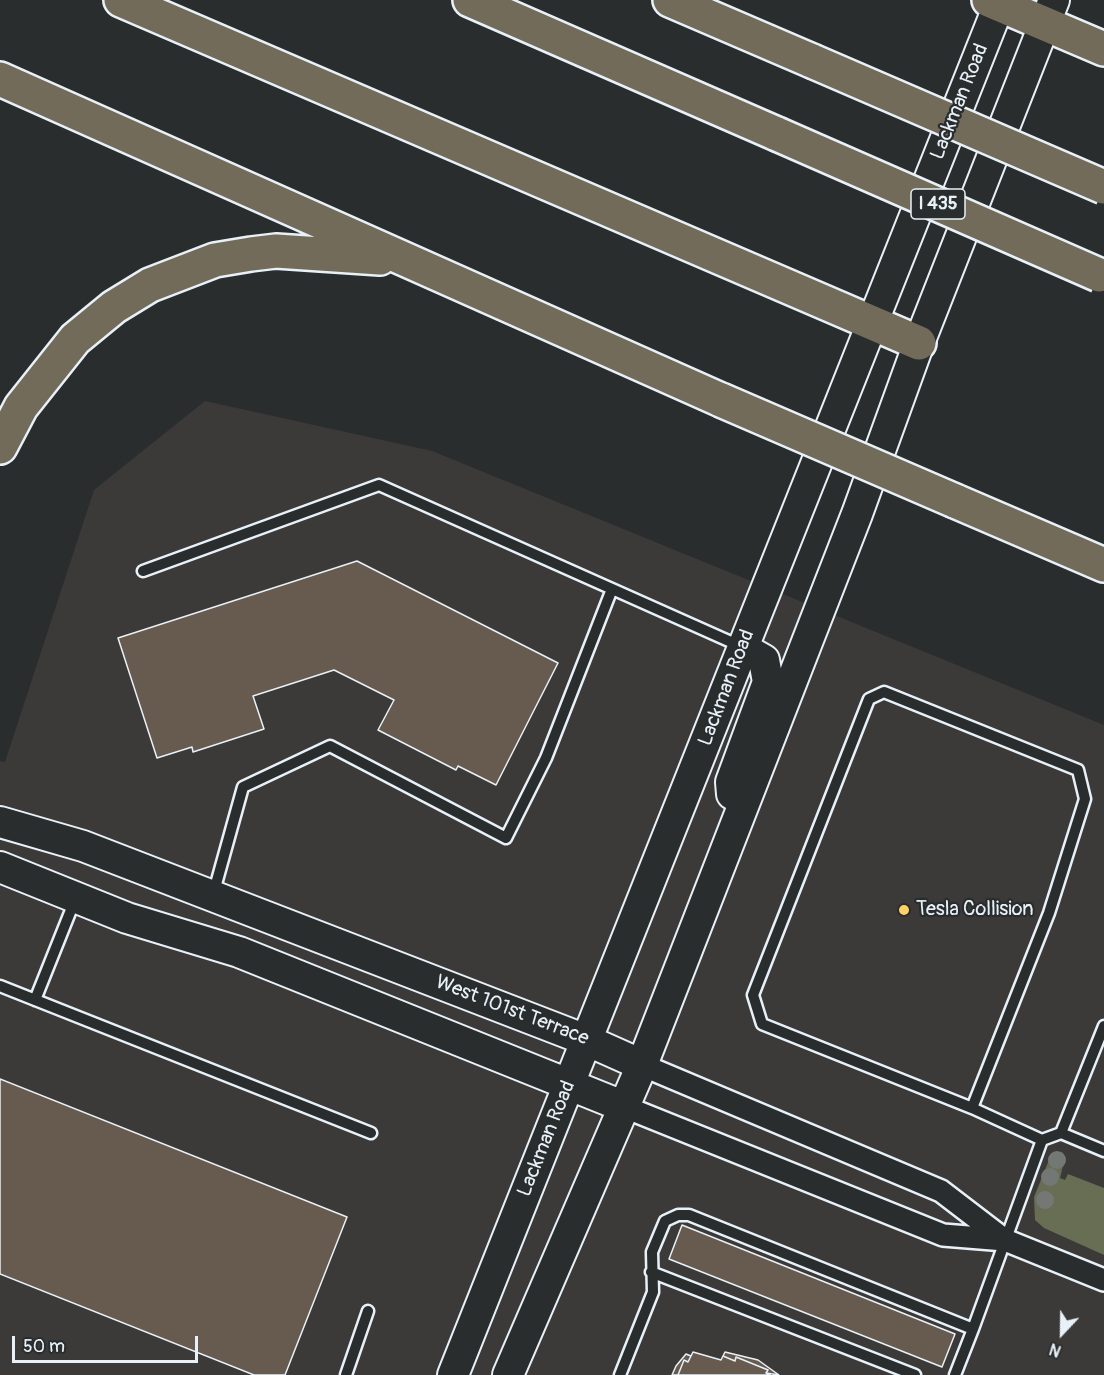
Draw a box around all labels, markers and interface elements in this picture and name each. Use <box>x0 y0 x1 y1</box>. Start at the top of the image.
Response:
street label: Lackman Road <box>926 41 994 163</box>
road number: I 435 <box>911 189 965 219</box>
street label: Lackman Road <box>694 626 760 750</box>
place label: Tesla Collision <box>916 898 1034 922</box>
marker: Tesla Collision <box>897 903 911 917</box>
street label: West 101st Terrace <box>432 971 592 1051</box>
street label: Lackman Road <box>513 1078 581 1200</box>
north arrow <box>1032 1303 1092 1363</box>
scale bar <box>15 1324 201 1362</box>
text: 50 m <box>23 1335 65 1358</box>
text: N <box>1046 1338 1064 1361</box>

